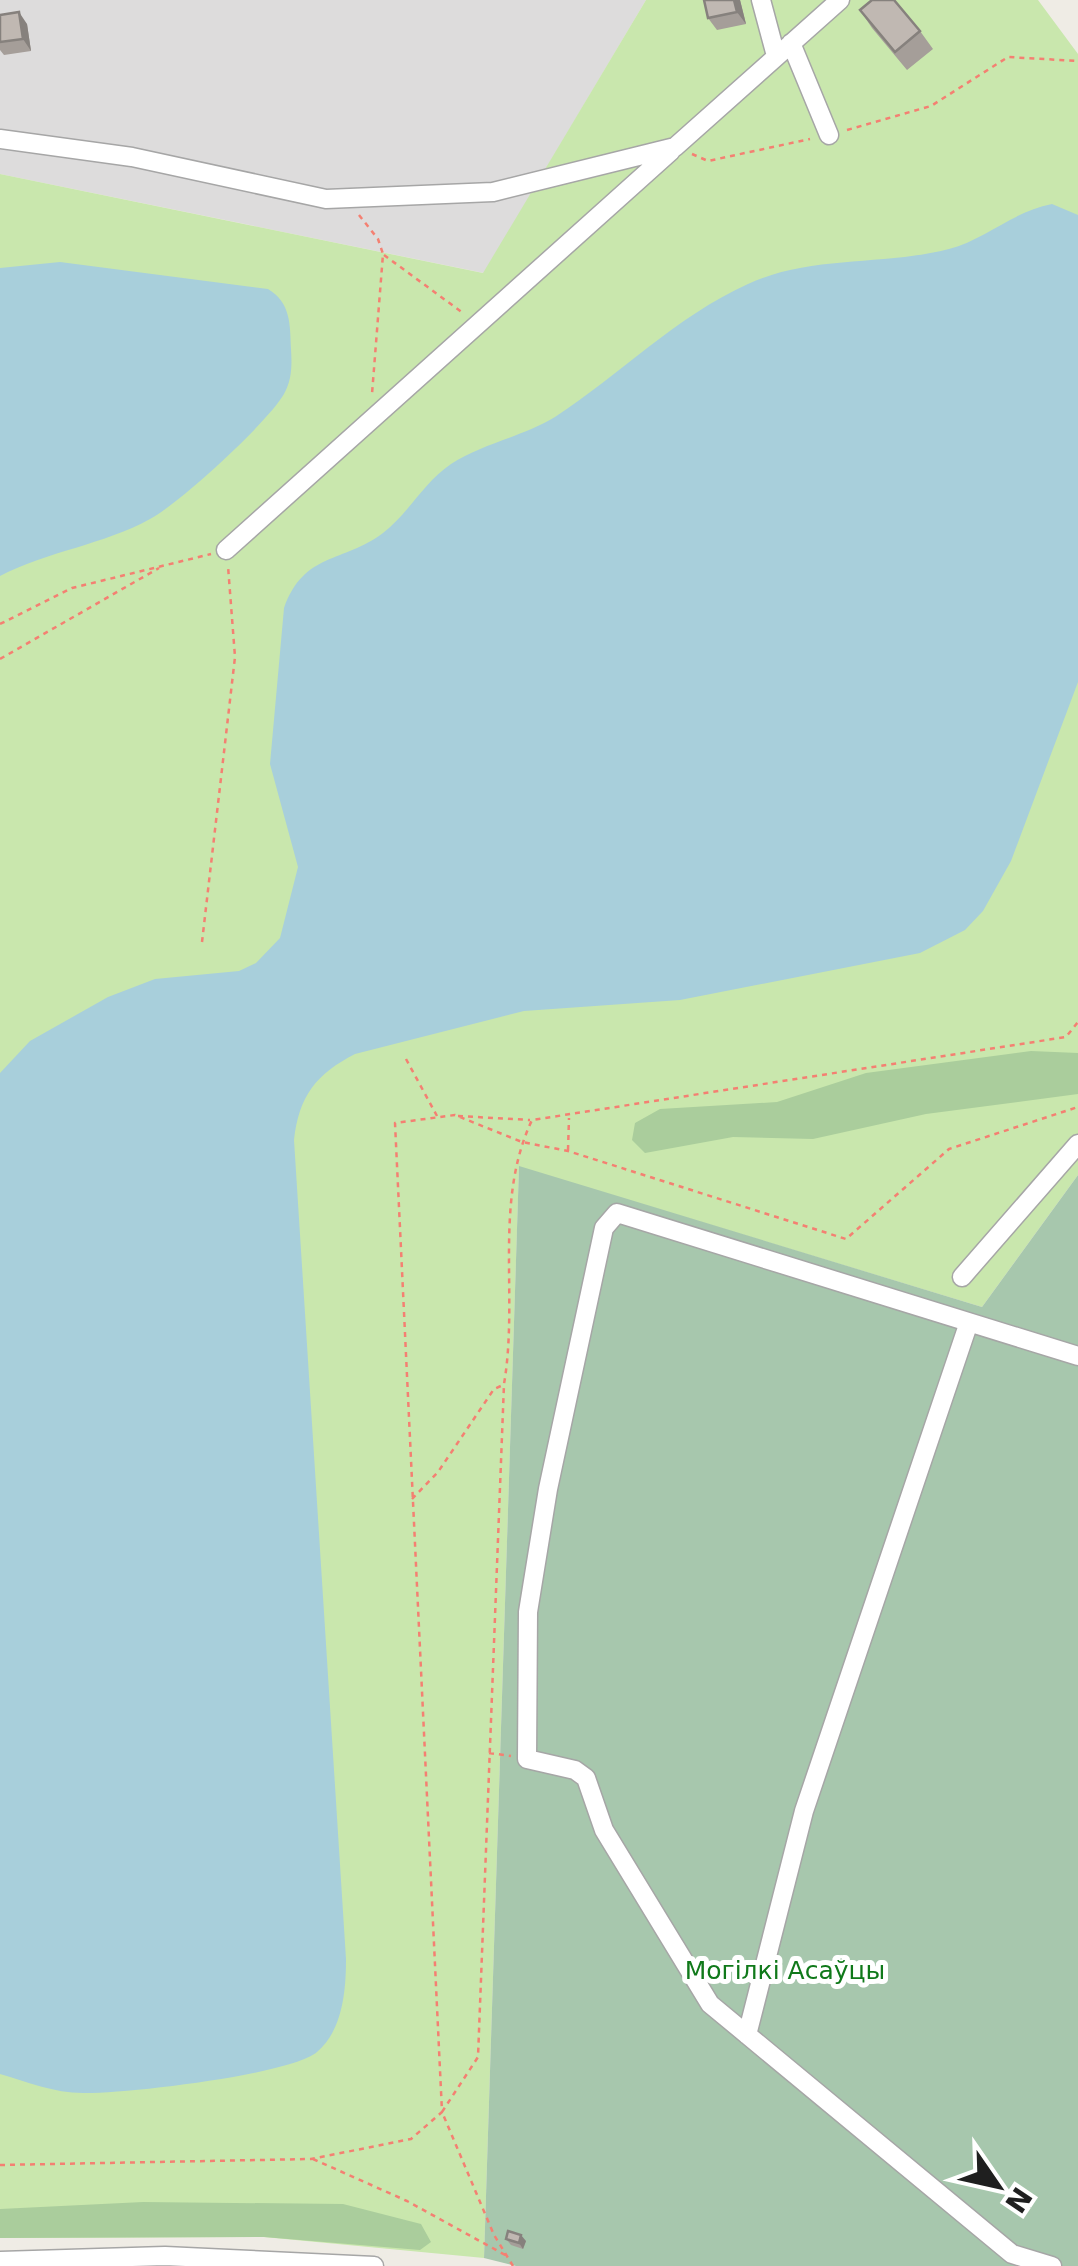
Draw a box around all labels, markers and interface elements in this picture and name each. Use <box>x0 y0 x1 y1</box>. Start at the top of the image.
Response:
park label: Могілкі Асаўцы <box>685 1956 885 1985</box>
north arrow <box>948 2136 1048 2236</box>
text: N <box>998 2181 1039 2219</box>

